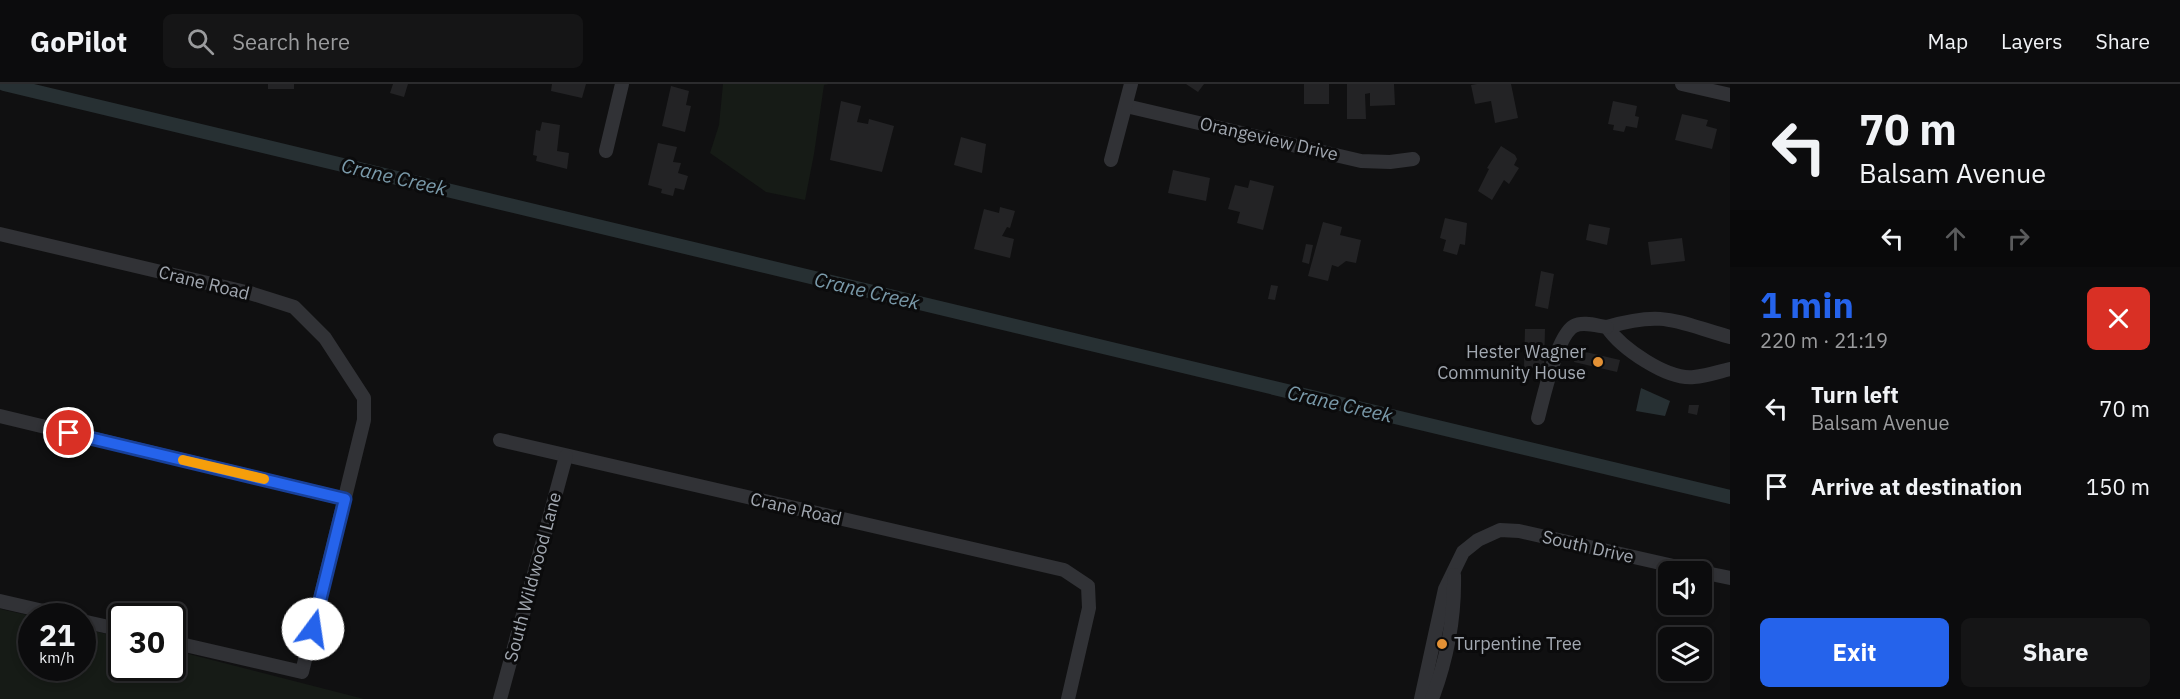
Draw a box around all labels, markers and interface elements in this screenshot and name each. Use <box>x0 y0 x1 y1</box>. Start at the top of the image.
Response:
search box <box>163 14 583 68</box>
text: GoPilot <box>30 23 127 60</box>
icon: search <box>184 25 217 58</box>
text: Search here <box>232 27 350 56</box>
text: Map <box>1928 27 1968 55</box>
text: Layers <box>2001 27 2063 55</box>
text: Share <box>2096 27 2150 55</box>
text: 70 m <box>1859 102 1957 157</box>
icon: left <box>1760 108 1838 186</box>
street label: Orangeview Drive <box>1198 111 1341 166</box>
water label: Crane Creek <box>339 151 450 202</box>
text: Balsam Avenue <box>1859 155 2046 190</box>
icon: left <box>1876 222 1909 255</box>
icon: ahead <box>1939 222 1972 255</box>
icon: right <box>2002 222 2035 255</box>
street label: Crane Road <box>156 260 252 305</box>
water label: Crane Creek <box>812 265 923 316</box>
text: 1 min <box>1760 281 1854 328</box>
button: close <box>2087 287 2150 350</box>
text: 220 m · 21:19 <box>1760 327 1888 354</box>
place label: Hester Wagner Community House <box>1437 340 1586 384</box>
marker: Hester Wagner Community House <box>1591 355 1605 369</box>
water label: Crane Creek <box>1285 378 1396 429</box>
text: Turn left <box>1811 380 1899 409</box>
icon: left <box>1760 392 1793 425</box>
text: 70 m <box>2099 394 2150 423</box>
pin <box>43 407 94 458</box>
text: Balsam Avenue <box>1811 409 1950 436</box>
icon: arrive <box>52 416 85 449</box>
icon: arrive <box>1760 470 1793 503</box>
text: Arrive at destination <box>1811 472 2022 501</box>
text: 150 m <box>2086 472 2150 501</box>
street label: Crane Road <box>748 487 844 530</box>
street label: South Wildwood Lane <box>499 489 566 664</box>
street label: South Drive <box>1540 525 1636 568</box>
map controls <box>1658 561 1712 681</box>
button: sound <box>1658 561 1712 615</box>
position arrow <box>281 597 345 661</box>
speed limit sign: 30 <box>108 603 186 681</box>
text: 21 <box>39 615 75 654</box>
button: Exit <box>1760 618 1949 687</box>
button: Share <box>1961 618 2150 687</box>
button: layers <box>1658 627 1712 681</box>
place label: Turpentine Tree <box>1454 632 1582 655</box>
marker: Turpentine Tree <box>1435 637 1449 651</box>
text: km/h <box>39 648 75 667</box>

